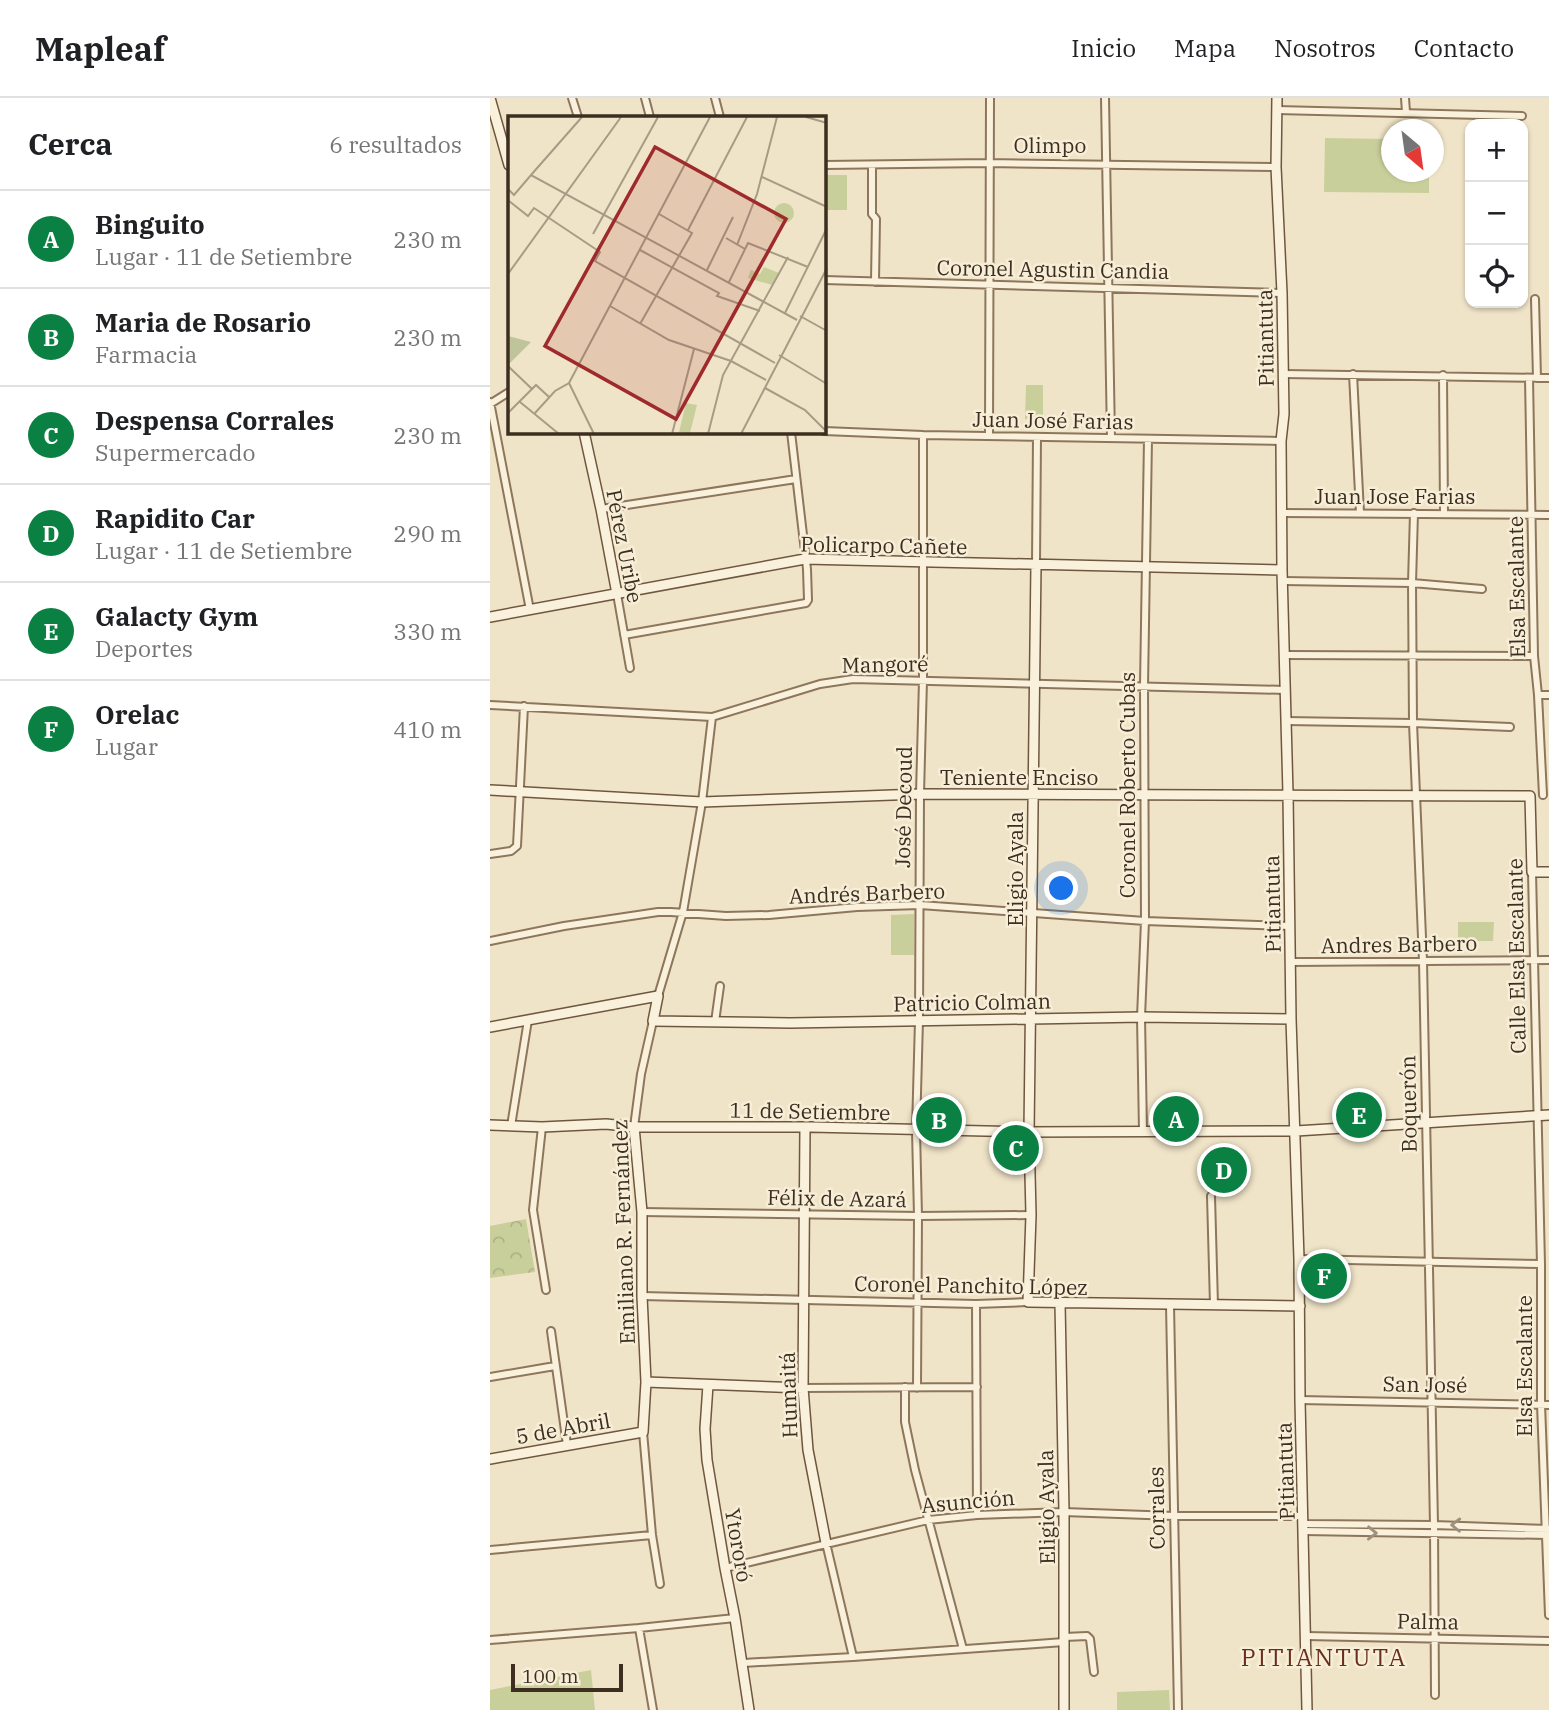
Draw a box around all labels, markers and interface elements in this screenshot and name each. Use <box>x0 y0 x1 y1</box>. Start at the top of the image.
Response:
text: Mapleaf <box>35 27 166 70</box>
text: Inicio <box>1071 32 1136 64</box>
text: Mapa <box>1174 32 1236 64</box>
text: Nosotros <box>1274 32 1376 64</box>
text: Contacto <box>1414 32 1514 64</box>
inset map <box>508 116 826 434</box>
north arrow <box>1381 119 1444 182</box>
map controls <box>1465 119 1528 308</box>
button: + <box>1465 119 1528 182</box>
text: Cerca <box>28 124 113 163</box>
text: 6 resultados <box>329 129 462 159</box>
street label: Olimpo <box>1014 131 1086 159</box>
button: − <box>1465 182 1528 245</box>
text: Binguito <box>95 207 205 241</box>
text: A <box>43 224 59 254</box>
text: 230 m <box>393 224 462 254</box>
text: Lugar · 11 de Setiembre <box>95 241 352 271</box>
button: locate <box>1465 245 1528 308</box>
street label: Coronel Agustin Candia <box>936 253 1170 285</box>
street label: Pitiantuta <box>1250 289 1280 387</box>
text: Maria de Rosario <box>95 305 311 339</box>
text: B <box>43 322 59 352</box>
text: 230 m <box>393 322 462 352</box>
text: Farmacia <box>95 339 197 369</box>
text: Despensa Corrales <box>95 403 334 437</box>
street label: Juan José Farias <box>972 405 1134 435</box>
text: C <box>43 420 59 450</box>
text: 230 m <box>393 420 462 450</box>
text: Supermercado <box>95 437 255 467</box>
street label: Juan Jose Farias <box>1314 482 1476 510</box>
street label: Pérez Uribe <box>600 487 650 605</box>
text: Rapidito Car <box>95 501 255 535</box>
street label: Elsa Escalante <box>1501 516 1531 658</box>
text: D <box>42 518 60 548</box>
text: 290 m <box>393 518 462 548</box>
street label: Policarpo Cañete <box>800 530 968 560</box>
text: Lugar · 11 de Setiembre <box>95 535 352 565</box>
text: Galacty Gym <box>95 599 258 633</box>
text: E <box>43 616 59 646</box>
text: 330 m <box>393 616 462 646</box>
text: Deportes <box>95 633 193 663</box>
street label: Mangoré <box>841 649 929 679</box>
street label: Coronel Roberto Cubas <box>1113 672 1141 898</box>
text: Orelac <box>95 697 180 731</box>
text: F <box>44 714 58 744</box>
text: 410 m <box>393 714 462 744</box>
text: Lugar <box>95 731 158 761</box>
street label: José Decoud <box>888 746 918 868</box>
street label: Teniente Enciso <box>940 763 1098 791</box>
street label: Eligio Ayala <box>1001 811 1029 927</box>
street label: Pitiantuta <box>1257 855 1287 953</box>
street label: Calle Elsa Escalante <box>1500 858 1532 1054</box>
your location <box>1044 871 1078 905</box>
street label: Andrés Barbero <box>788 876 946 910</box>
street label: Andres Barbero <box>1321 929 1477 959</box>
street label: Patricio Colman <box>893 987 1051 1017</box>
street label: Boquerón <box>1393 1055 1423 1153</box>
pin: E <box>1336 1089 1382 1141</box>
pin: A <box>1153 1093 1199 1145</box>
pin: B <box>916 1094 962 1146</box>
street label: 11 de Setiembre <box>729 1096 891 1126</box>
street label: Emiliano R. Fernández <box>605 1119 641 1345</box>
pin: C <box>993 1122 1039 1174</box>
pin: D <box>1201 1144 1247 1196</box>
street label: Félix de Azará <box>767 1183 907 1213</box>
pin: F <box>1301 1250 1347 1302</box>
street label: Coronel Panchito López <box>854 1269 1088 1301</box>
street label: Elsa Escalante <box>1510 1295 1538 1437</box>
street label: Humaitá <box>772 1351 804 1439</box>
street label: San José <box>1382 1369 1468 1399</box>
street label: 5 de Abril <box>514 1406 612 1450</box>
street label: Pitiantuta <box>1269 1422 1301 1520</box>
street label: Eligio Ayala <box>1031 1449 1061 1565</box>
street label: Corrales <box>1141 1466 1171 1550</box>
street label: Asunción <box>920 1483 1016 1519</box>
street label: Ytororó <box>719 1506 759 1584</box>
one-way arrow <box>1451 1518 1462 1533</box>
one-way arrow <box>1367 1525 1378 1540</box>
street label: Palma <box>1397 1606 1459 1636</box>
district label: PITIANTUTA <box>1241 1641 1407 1673</box>
scale bar <box>511 1661 623 1693</box>
text: 100 m <box>522 1664 579 1688</box>

